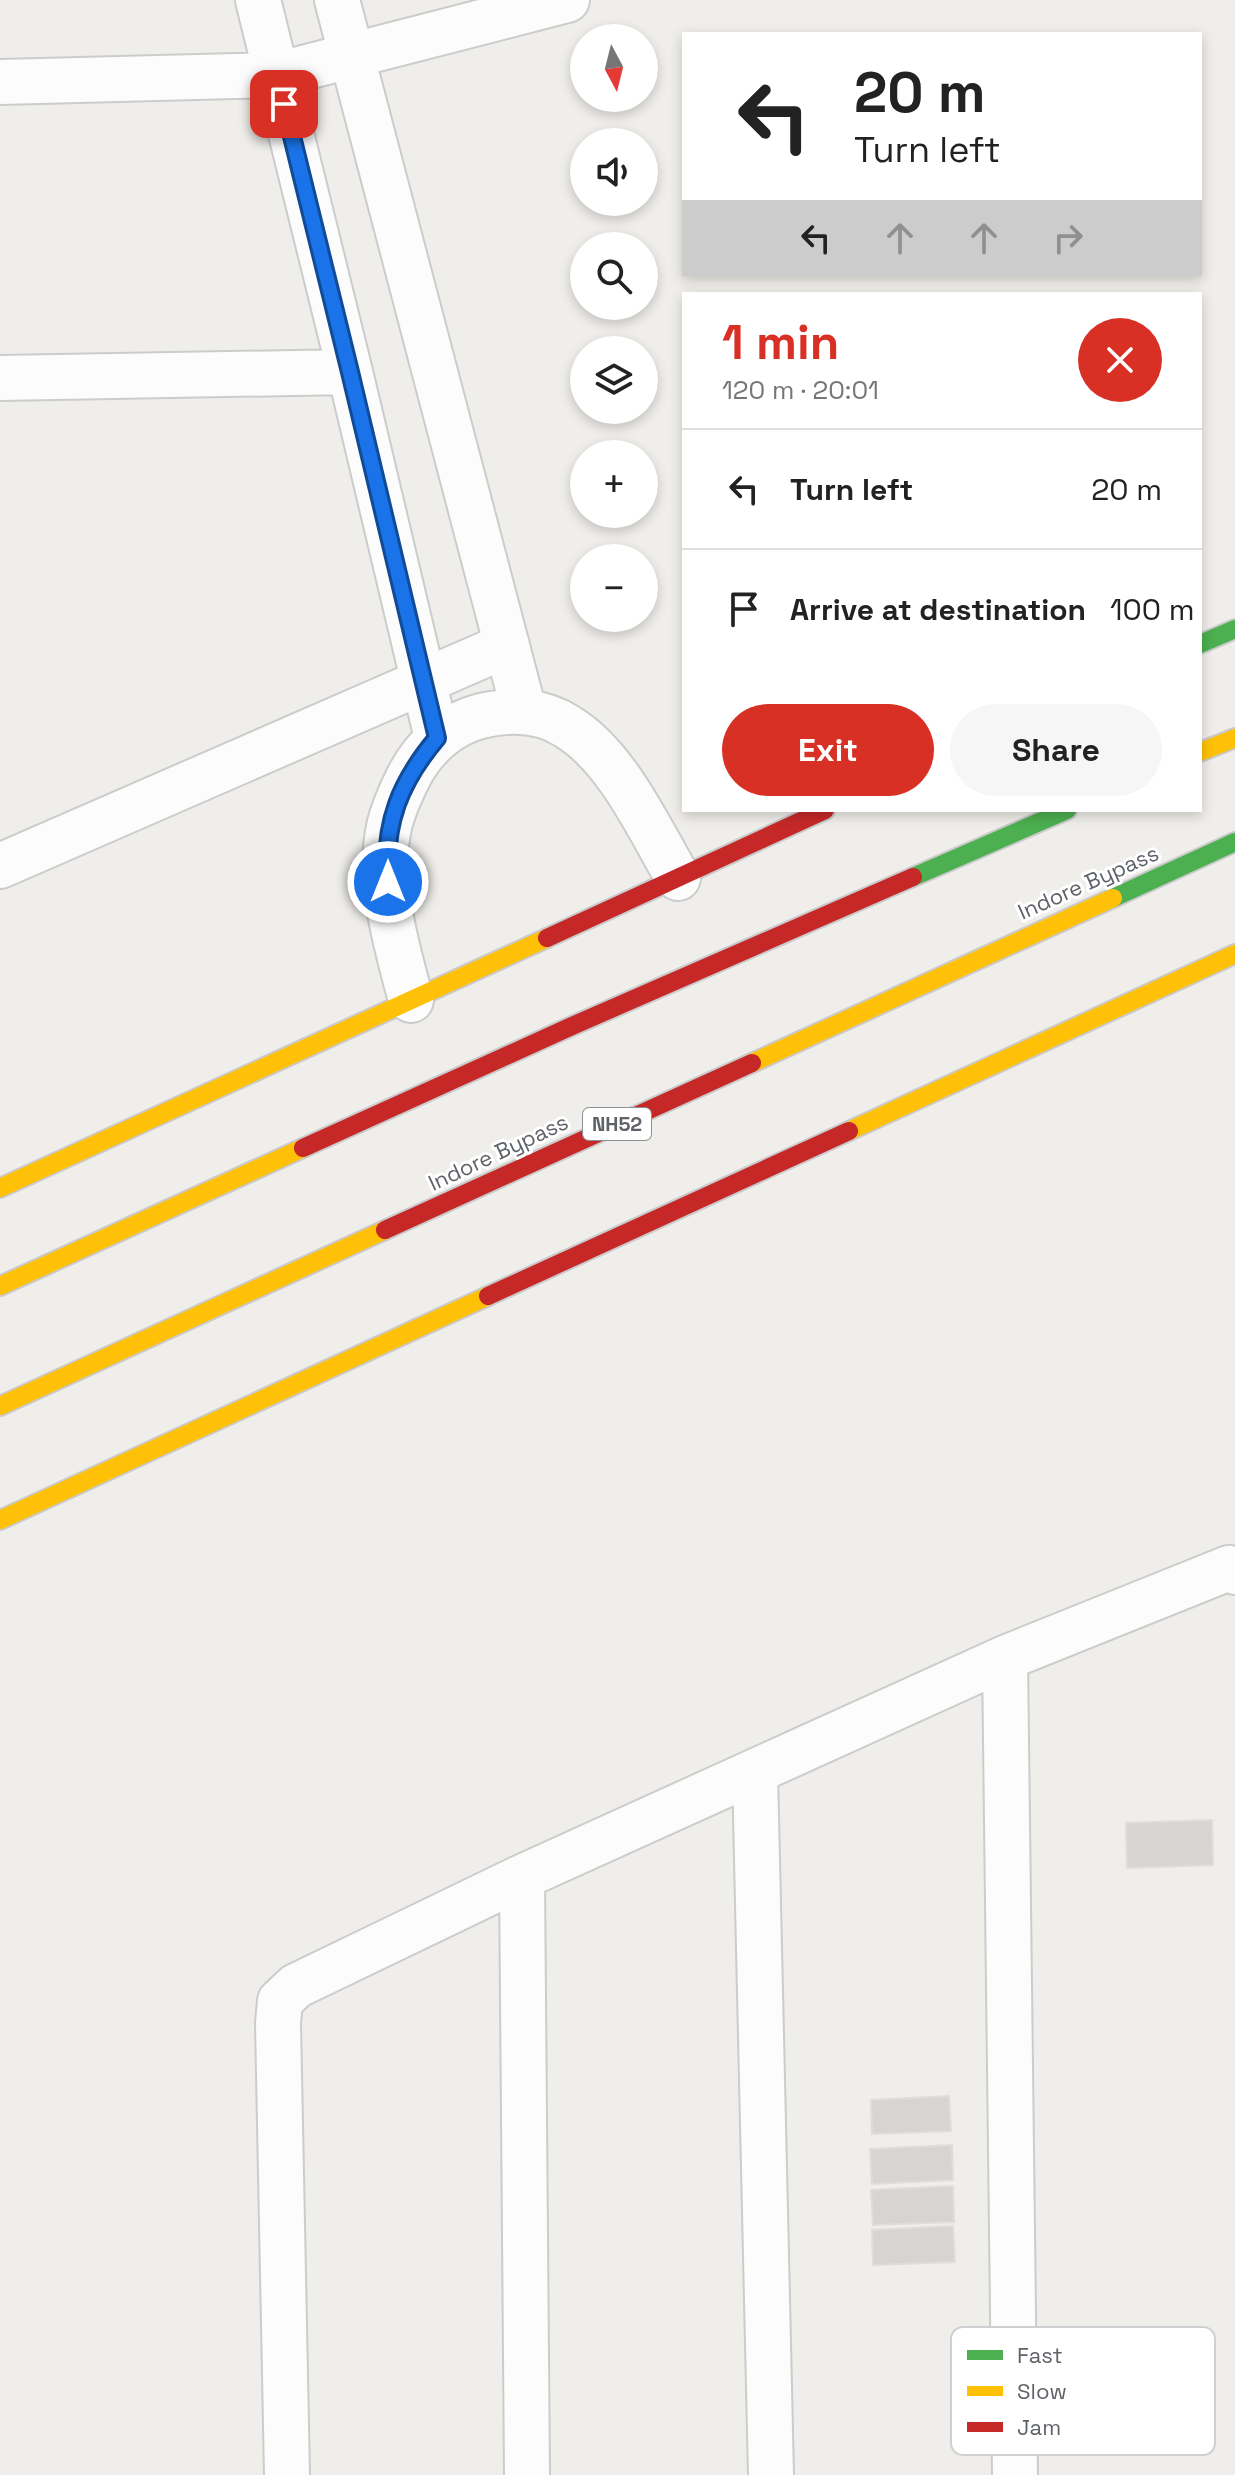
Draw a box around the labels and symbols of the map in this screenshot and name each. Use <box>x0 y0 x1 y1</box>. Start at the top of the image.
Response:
north arrow <box>570 24 658 112</box>
pin <box>250 70 318 138</box>
street label: Indore Bypass <box>1013 838 1163 926</box>
position arrow <box>346 840 430 924</box>
street label: Indore Bypass <box>424 1107 572 1197</box>
road number: NH52 <box>583 1108 651 1140</box>
legend <box>951 2327 1215 2455</box>
text: Fast <box>1017 2341 1063 2369</box>
text: Slow <box>1017 2377 1067 2405</box>
text: Jam <box>1017 2413 1061 2441</box>

